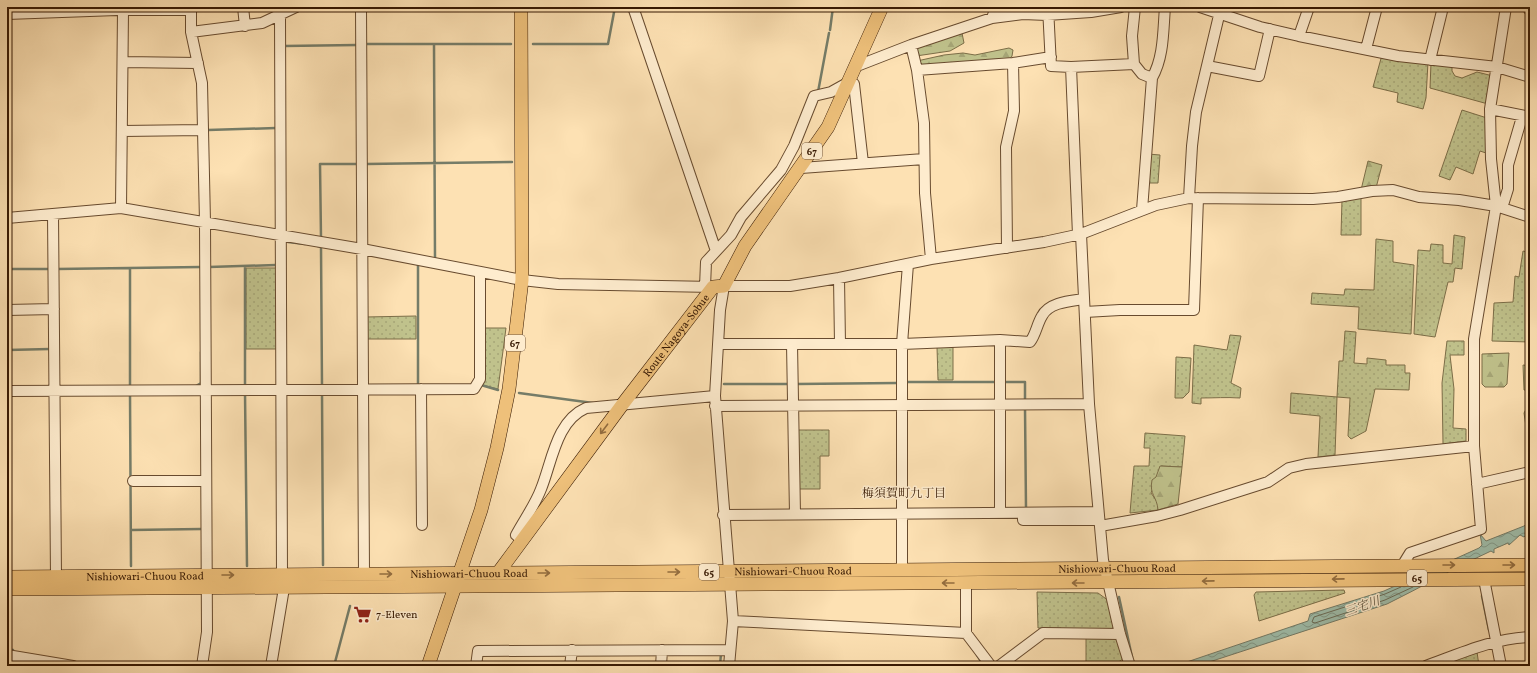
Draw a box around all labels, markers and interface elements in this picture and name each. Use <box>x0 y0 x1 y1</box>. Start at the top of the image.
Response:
road number: 67 <box>802 143 822 159</box>
street label: Route Nagoya-Sobue <box>640 292 714 381</box>
road number: 67 <box>505 335 525 351</box>
one-way arrow <box>600 424 608 435</box>
district label: 梅須賀町九丁目 <box>862 486 946 502</box>
one-way arrow <box>1442 561 1455 569</box>
one-way arrow <box>1502 561 1515 569</box>
street label: Nishiowari-Chuou Road <box>1058 562 1176 578</box>
road number: 65 <box>699 564 719 580</box>
street label: Nishiowari-Chuou Road <box>734 564 852 580</box>
street label: Nishiowari-Chuou Road <box>410 567 528 583</box>
one-way arrow <box>667 568 680 576</box>
street label: Nishiowari-Chuou Road <box>86 569 204 585</box>
one-way arrow <box>537 569 550 577</box>
one-way arrow <box>379 570 392 578</box>
road number: 65 <box>1407 570 1427 586</box>
one-way arrow <box>221 571 234 579</box>
one-way arrow <box>1332 575 1345 583</box>
one-way arrow <box>1202 577 1215 585</box>
one-way arrow <box>942 579 955 587</box>
one-way arrow <box>1072 579 1085 587</box>
water label: 三宅川 <box>1343 593 1384 620</box>
supermarket icon: 7-Eleven <box>353 604 373 624</box>
place label: 7-Eleven <box>376 608 418 623</box>

